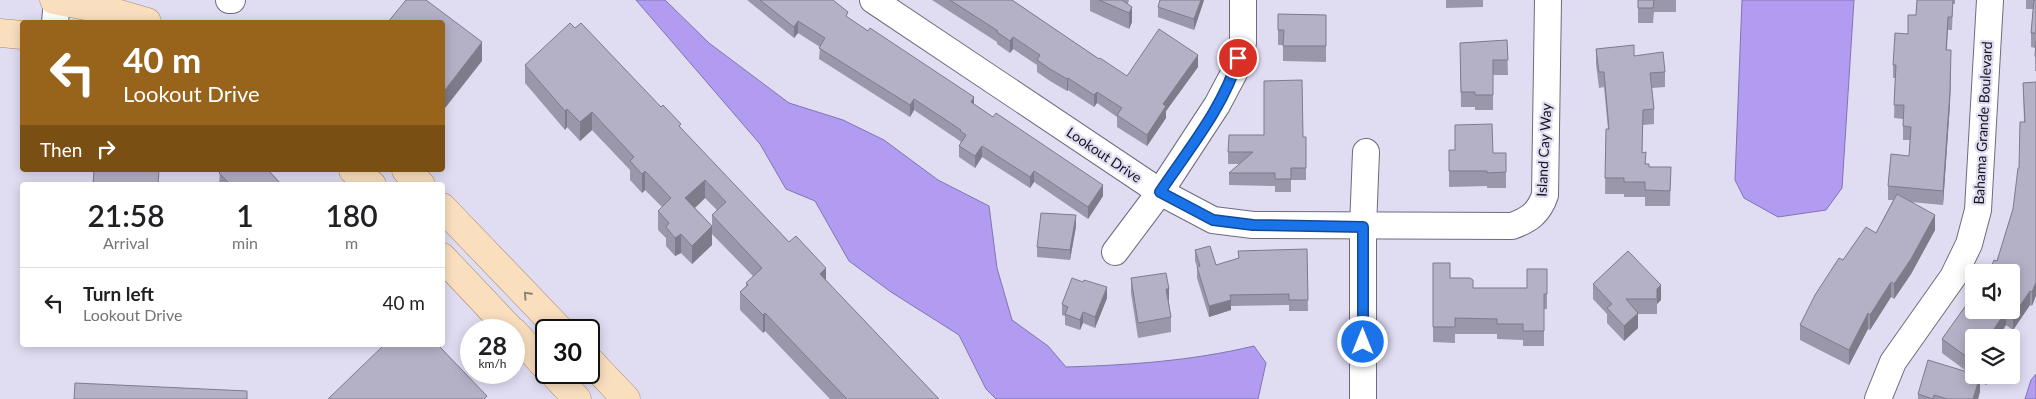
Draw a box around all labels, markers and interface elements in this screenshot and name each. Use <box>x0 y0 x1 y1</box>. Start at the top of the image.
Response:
pin <box>1217 37 1259 79</box>
text: 40 m <box>123 38 201 80</box>
icon: left <box>40 40 105 105</box>
street label: Bahama Grande Boulevard <box>1970 41 1995 205</box>
icon: arrive <box>1224 44 1252 72</box>
text: Lookout Drive <box>123 80 260 107</box>
street label: Island Cay Way <box>1533 102 1554 197</box>
street label: Lookout Drive <box>1063 123 1145 186</box>
icon: right <box>92 135 120 163</box>
text: Then <box>40 138 82 161</box>
text: 21:58 <box>87 197 165 233</box>
text: 1 <box>236 197 254 233</box>
text: 180 <box>325 197 378 233</box>
text: Arrival <box>103 233 149 252</box>
text: min <box>232 233 258 252</box>
text: m <box>345 233 358 252</box>
map controls <box>1965 264 2020 384</box>
button: sound <box>1965 264 2020 319</box>
text: Turn left <box>83 282 154 305</box>
icon: left <box>40 289 68 317</box>
text: 40 m <box>382 291 425 314</box>
one-way arrow <box>524 291 533 300</box>
text: Lookout Drive <box>83 305 182 324</box>
position arrow <box>1336 315 1388 367</box>
speed limit sign: 30 <box>535 319 600 384</box>
button: layers <box>1965 329 2020 384</box>
text: 28 <box>478 330 507 360</box>
text: km/h <box>478 356 507 371</box>

